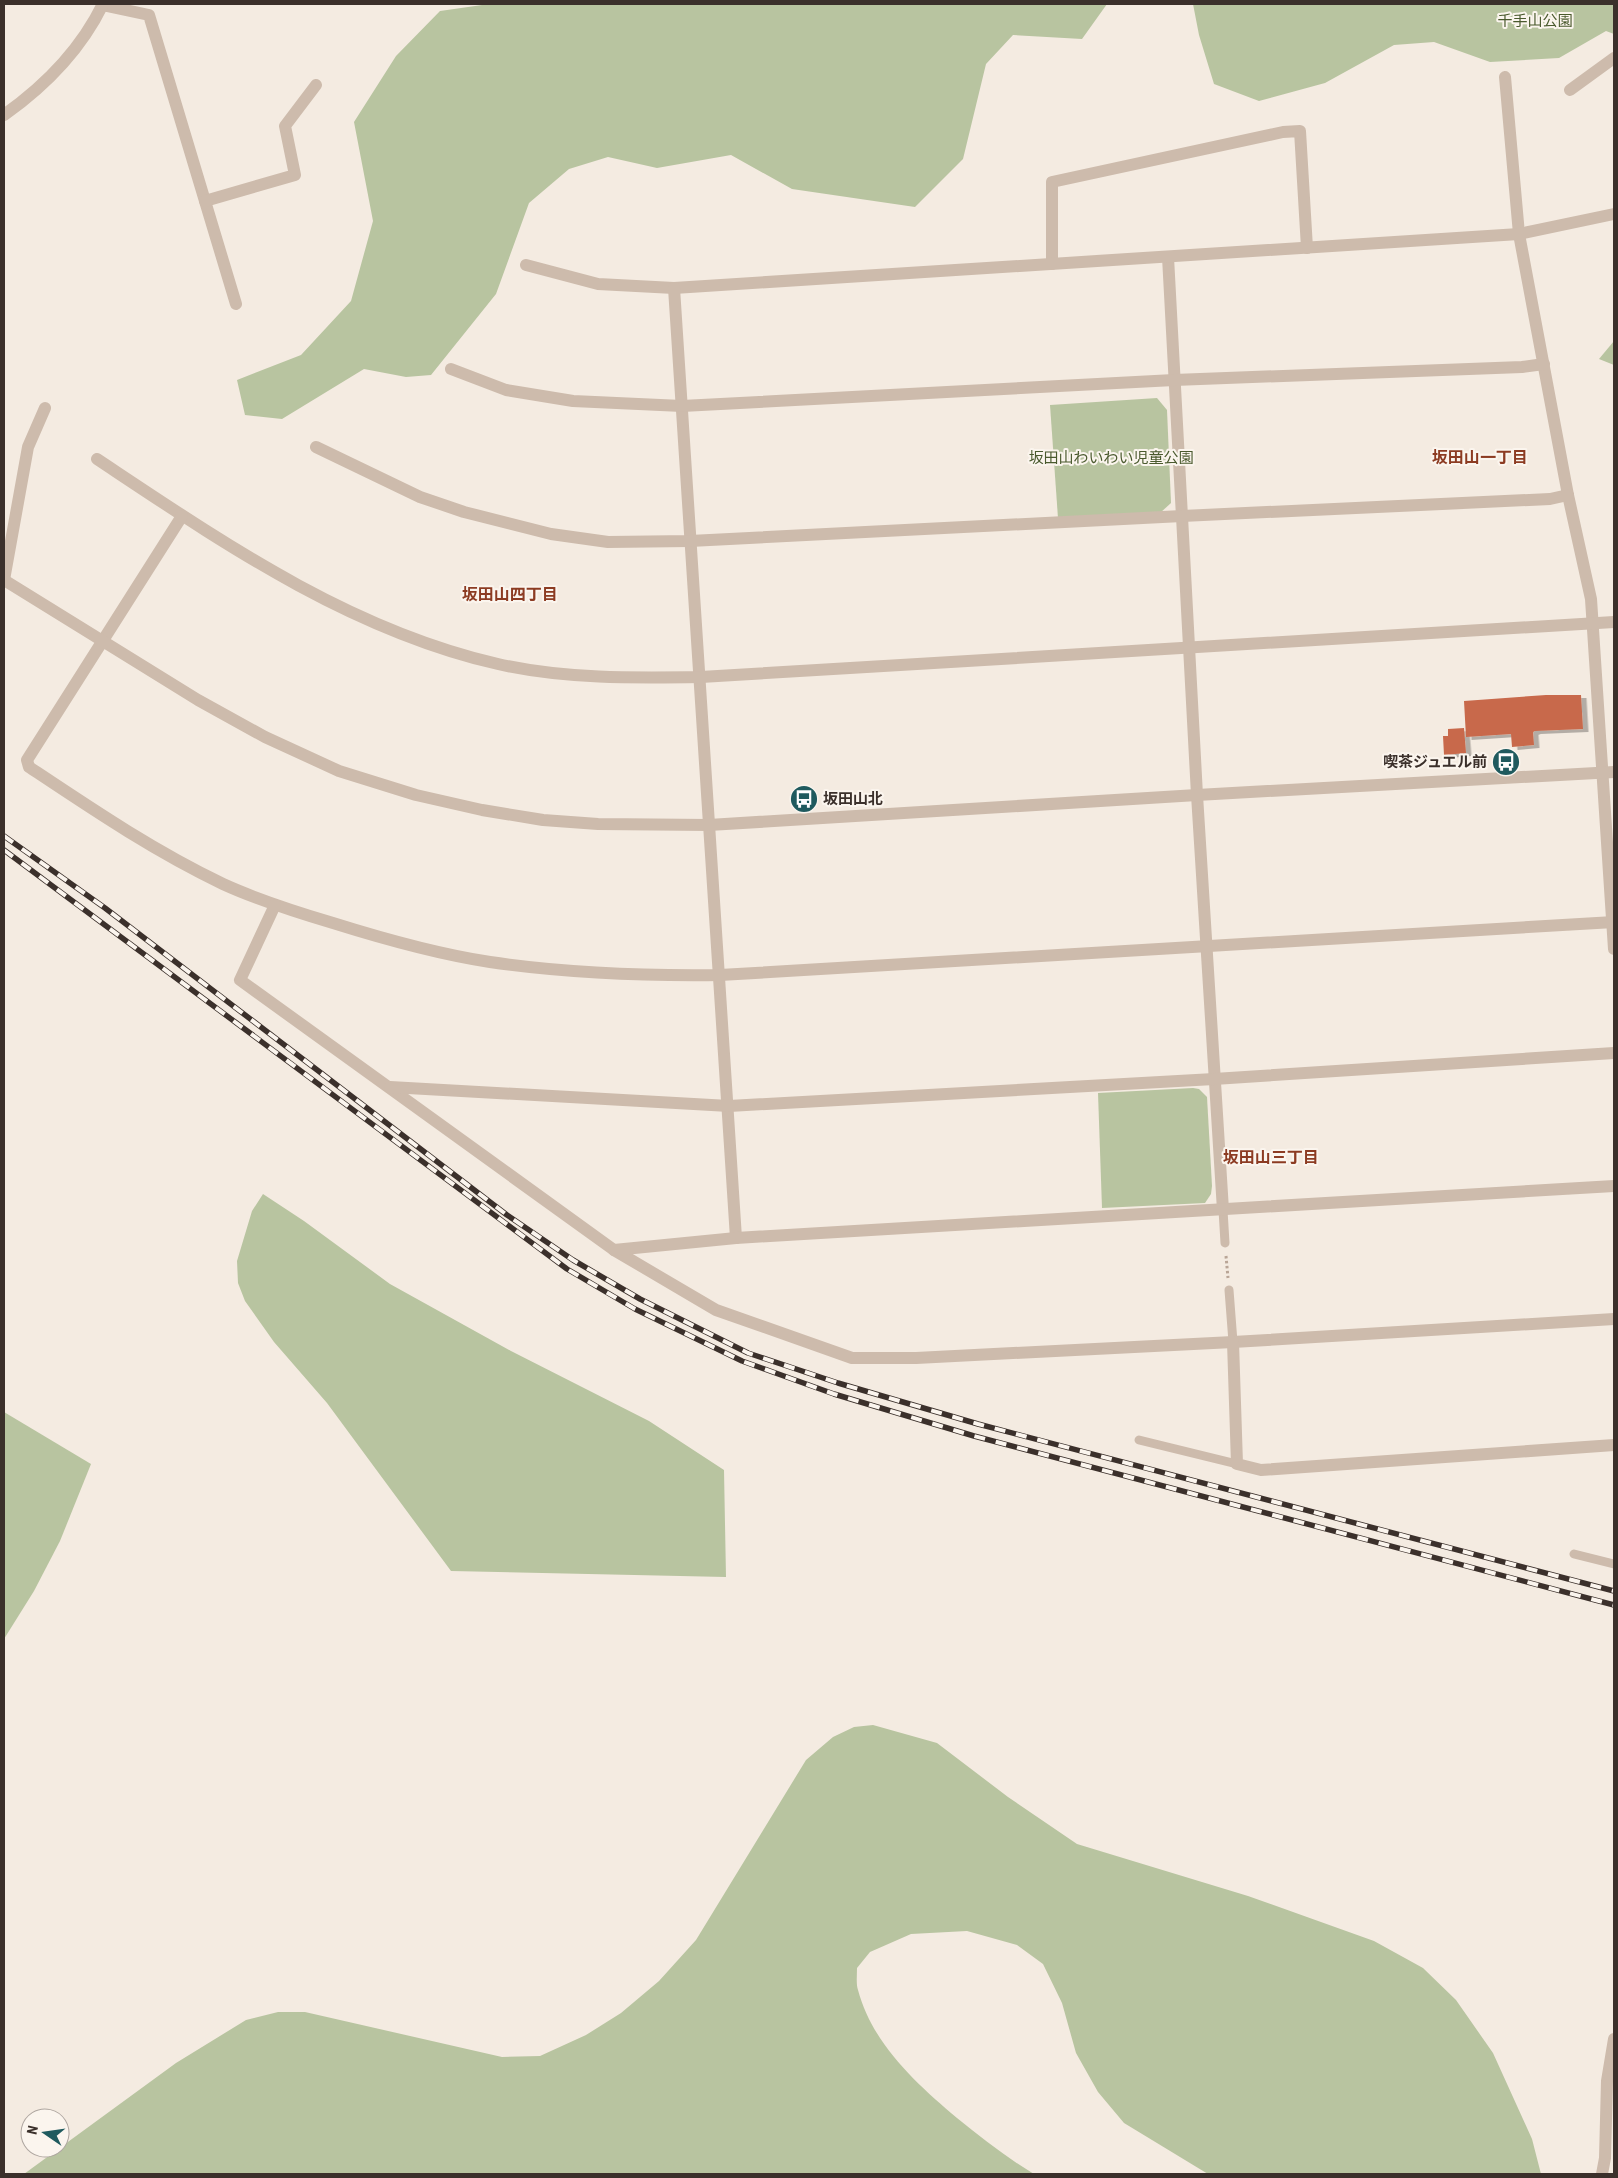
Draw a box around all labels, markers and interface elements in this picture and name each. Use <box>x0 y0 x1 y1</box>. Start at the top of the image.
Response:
park label: 千手山公園 <box>1497 12 1573 30</box>
district label: 坂田山一丁目 <box>1432 448 1528 467</box>
park label: 坂田山わいわい児童公園 <box>1028 449 1194 467</box>
district label: 坂田山四丁目 <box>462 585 558 604</box>
bus stop icon: 喫茶ジュエル前 <box>1491 747 1521 777</box>
place label: 喫茶ジュエル前 <box>1383 753 1487 771</box>
bus stop icon: 坂田山北 <box>789 784 819 814</box>
place label: 坂田山北 <box>823 790 883 808</box>
district label: 坂田山三丁目 <box>1223 1148 1319 1167</box>
north arrow <box>20 2108 70 2158</box>
text: N <box>24 2124 41 2136</box>

